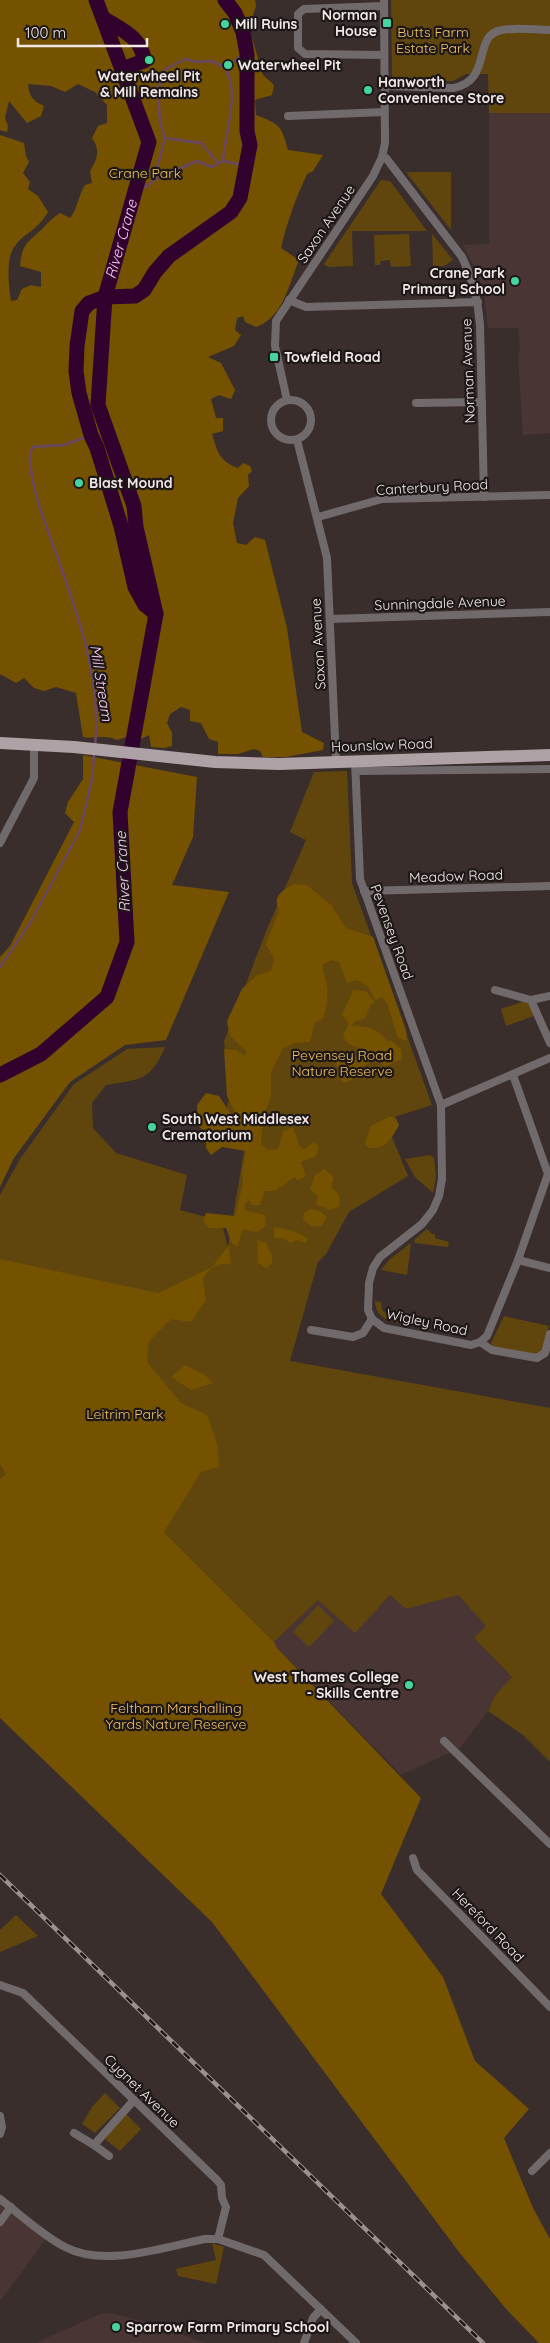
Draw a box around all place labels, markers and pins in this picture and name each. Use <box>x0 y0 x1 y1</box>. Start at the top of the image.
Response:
place label: Norman House <box>322 6 377 40</box>
place label: Mill Ruins <box>235 15 298 33</box>
marker: Norman House <box>381 17 393 29</box>
marker: Mill Ruins <box>219 18 231 30</box>
marker: Waterwheel Pit & Mill Remains <box>143 54 155 66</box>
place label: Waterwheel Pit <box>238 56 341 74</box>
marker: Waterwheel Pit <box>222 59 234 71</box>
place label: Waterwheel Pit & Mill Remains <box>97 67 201 101</box>
place label: Hanworth Convenience Store <box>378 73 504 107</box>
marker: Hanworth Convenience Store <box>362 84 374 96</box>
place label: Crane Park Primary School <box>402 264 505 298</box>
marker: Crane Park Primary School <box>509 275 521 287</box>
place label: Towfield Road <box>284 348 380 366</box>
marker: Towfield Road <box>268 351 280 363</box>
place label: Blast Mound <box>89 474 173 492</box>
marker: Blast Mound <box>73 477 85 489</box>
place label: South West Middlesex Crematorium <box>162 1110 309 1144</box>
marker: South West Middlesex Crematorium <box>146 1121 158 1133</box>
place label: West Thames College - Skills Centre <box>254 1668 399 1702</box>
marker: West Thames College - Skills Centre <box>403 1679 415 1691</box>
place label: Sparrow Farm Primary School <box>126 2318 329 2336</box>
marker: Sparrow Farm Primary School <box>110 2321 122 2333</box>

